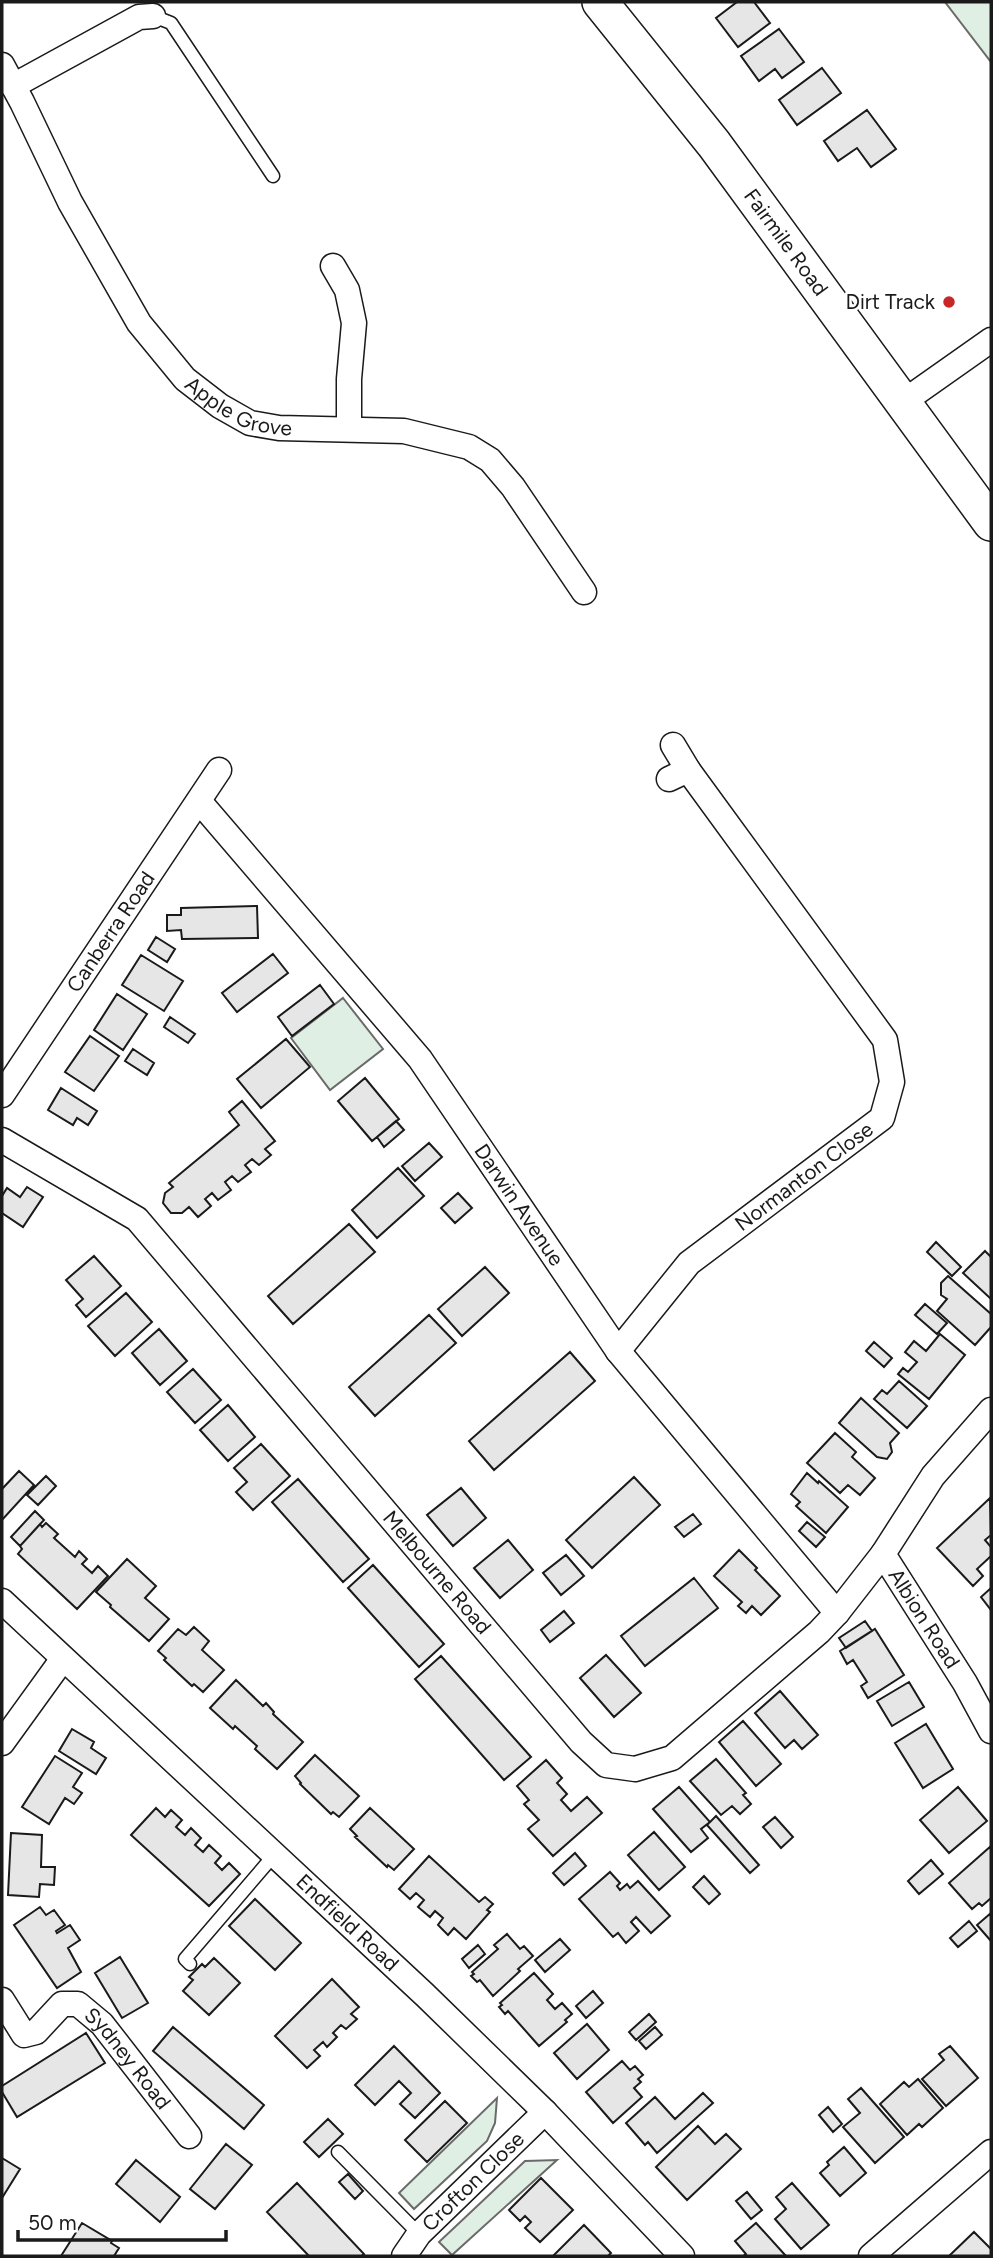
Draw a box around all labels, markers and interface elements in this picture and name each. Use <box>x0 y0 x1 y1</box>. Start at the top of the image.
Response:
street label: Fairmile Road <box>739 184 834 301</box>
place label: Dirt Track <box>845 289 936 314</box>
marker: Dirt Track <box>941 294 957 310</box>
street label: Apple Grove <box>180 371 292 440</box>
street label: Canberra Road <box>61 867 160 997</box>
street label: Normanton Close <box>730 1116 878 1236</box>
street label: Darwin Avenue <box>469 1139 569 1270</box>
street label: Melbourne Road <box>378 1505 497 1639</box>
street label: Albion Road <box>883 1564 965 1673</box>
street label: Endfield Road <box>291 1869 404 1976</box>
street label: Sydney Road <box>80 2002 176 2114</box>
street label: Crofton Close <box>417 2126 529 2236</box>
scale bar <box>18 2198 226 2242</box>
text: 50 m <box>28 2210 77 2235</box>

